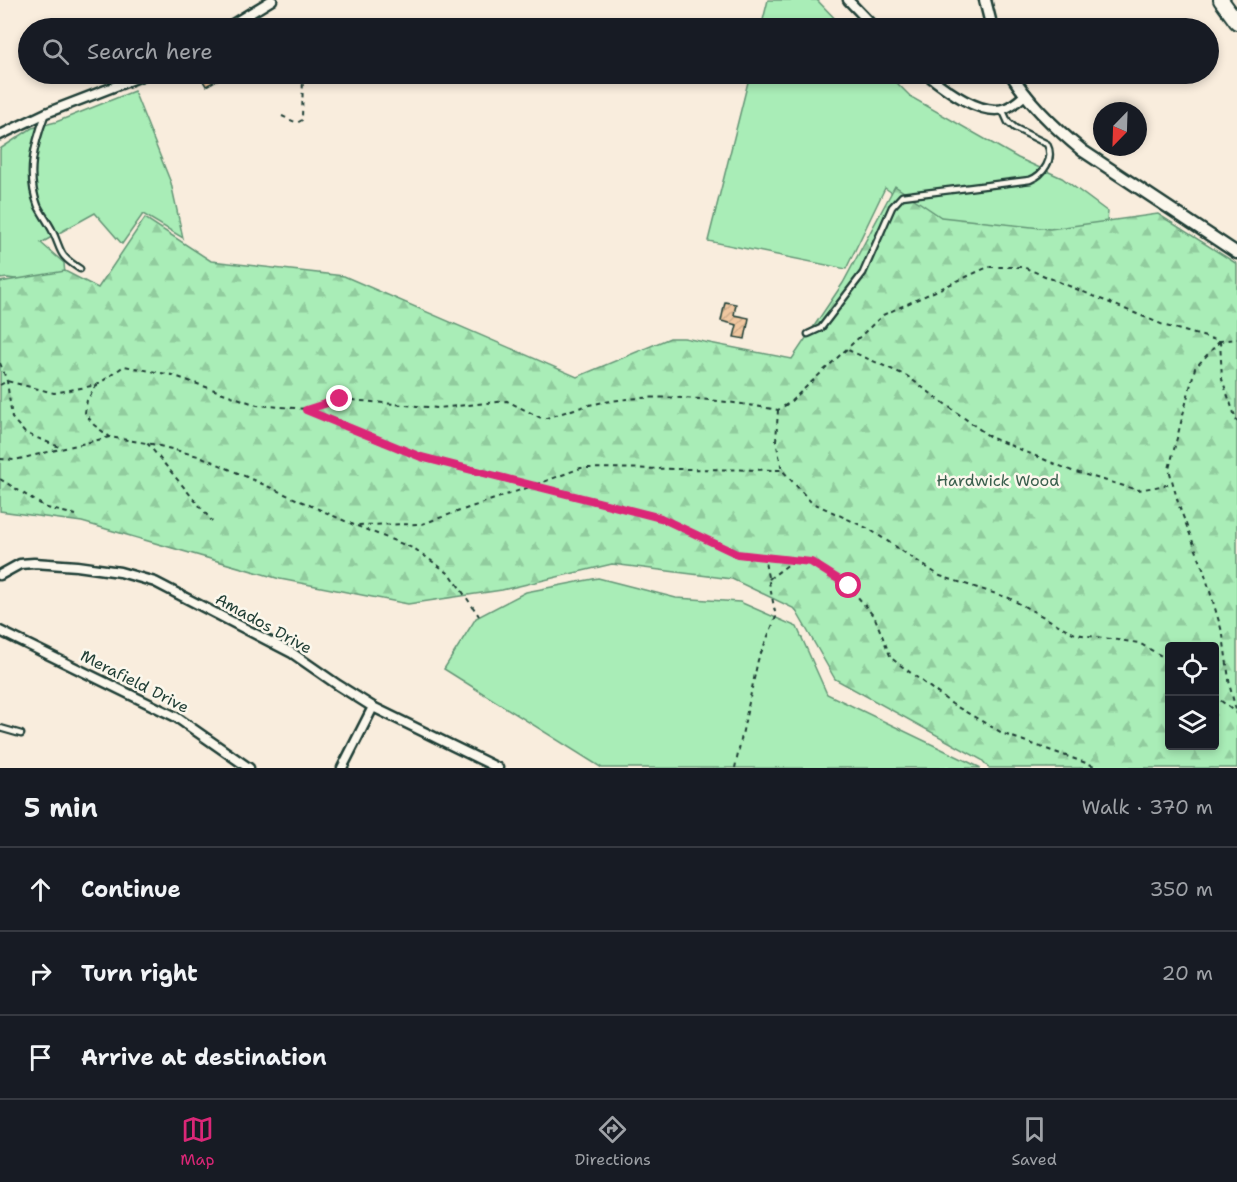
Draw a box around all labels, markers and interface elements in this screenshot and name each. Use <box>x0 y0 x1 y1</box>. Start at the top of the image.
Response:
search box <box>18 18 1219 84</box>
icon: search <box>39 35 72 68</box>
text: Search here <box>87 37 213 66</box>
north arrow <box>1093 102 1147 156</box>
route end <box>326 385 352 411</box>
park label: Hardwick Wood <box>937 470 1059 491</box>
route start <box>835 572 861 598</box>
street label: Amados Drive <box>212 588 316 659</box>
map controls <box>1165 642 1219 750</box>
button: locate <box>1165 642 1219 696</box>
street label: Merafield Drive <box>77 645 193 718</box>
button: layers <box>1165 696 1219 750</box>
text: 5 min <box>24 790 98 825</box>
text: Walk · 370 m <box>1082 794 1213 820</box>
icon: ahead <box>24 873 57 906</box>
text: Continue <box>81 875 181 904</box>
text: 350 m <box>1149 876 1213 902</box>
icon: right <box>24 957 57 990</box>
text: Turn right <box>81 959 198 988</box>
text: 20 m <box>1162 960 1213 986</box>
icon: arrive <box>24 1041 57 1074</box>
text: Arrive at destination <box>81 1043 327 1072</box>
tab: Map <box>180 1113 214 1170</box>
tab: Directions <box>575 1113 651 1170</box>
tab: Saved <box>1011 1113 1057 1170</box>

